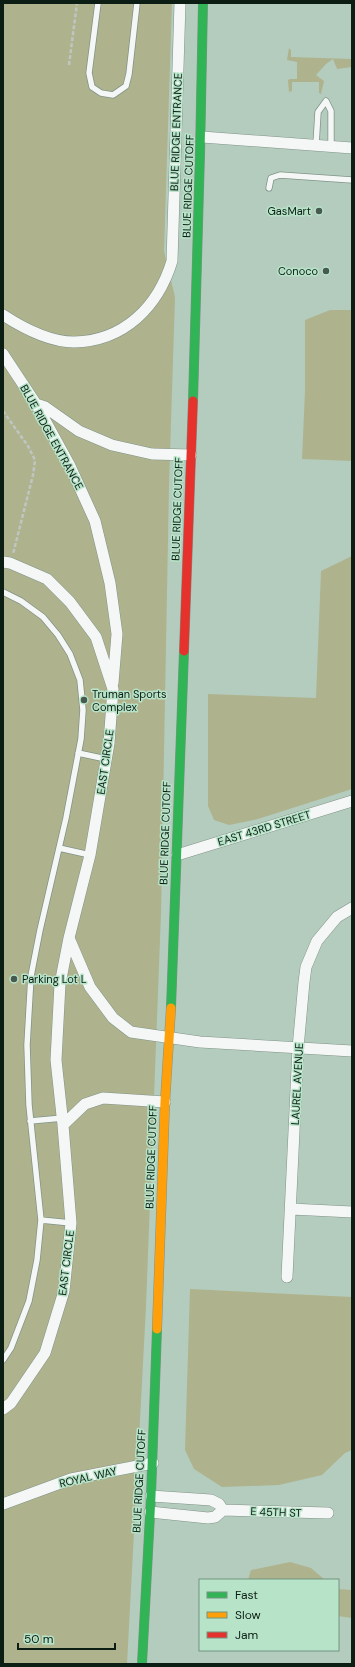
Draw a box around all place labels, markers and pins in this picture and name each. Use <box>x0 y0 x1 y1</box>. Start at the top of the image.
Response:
place label: GasMart <box>268 204 311 218</box>
marker: GasMart <box>314 206 324 216</box>
place label: Conoco <box>278 264 318 278</box>
marker: Conoco <box>321 266 331 276</box>
place label: Truman Sports Complex <box>92 687 167 714</box>
marker: Truman Sports Complex <box>79 695 89 705</box>
place label: Parking Lot L <box>22 972 87 986</box>
marker: Parking Lot L <box>9 974 19 984</box>

